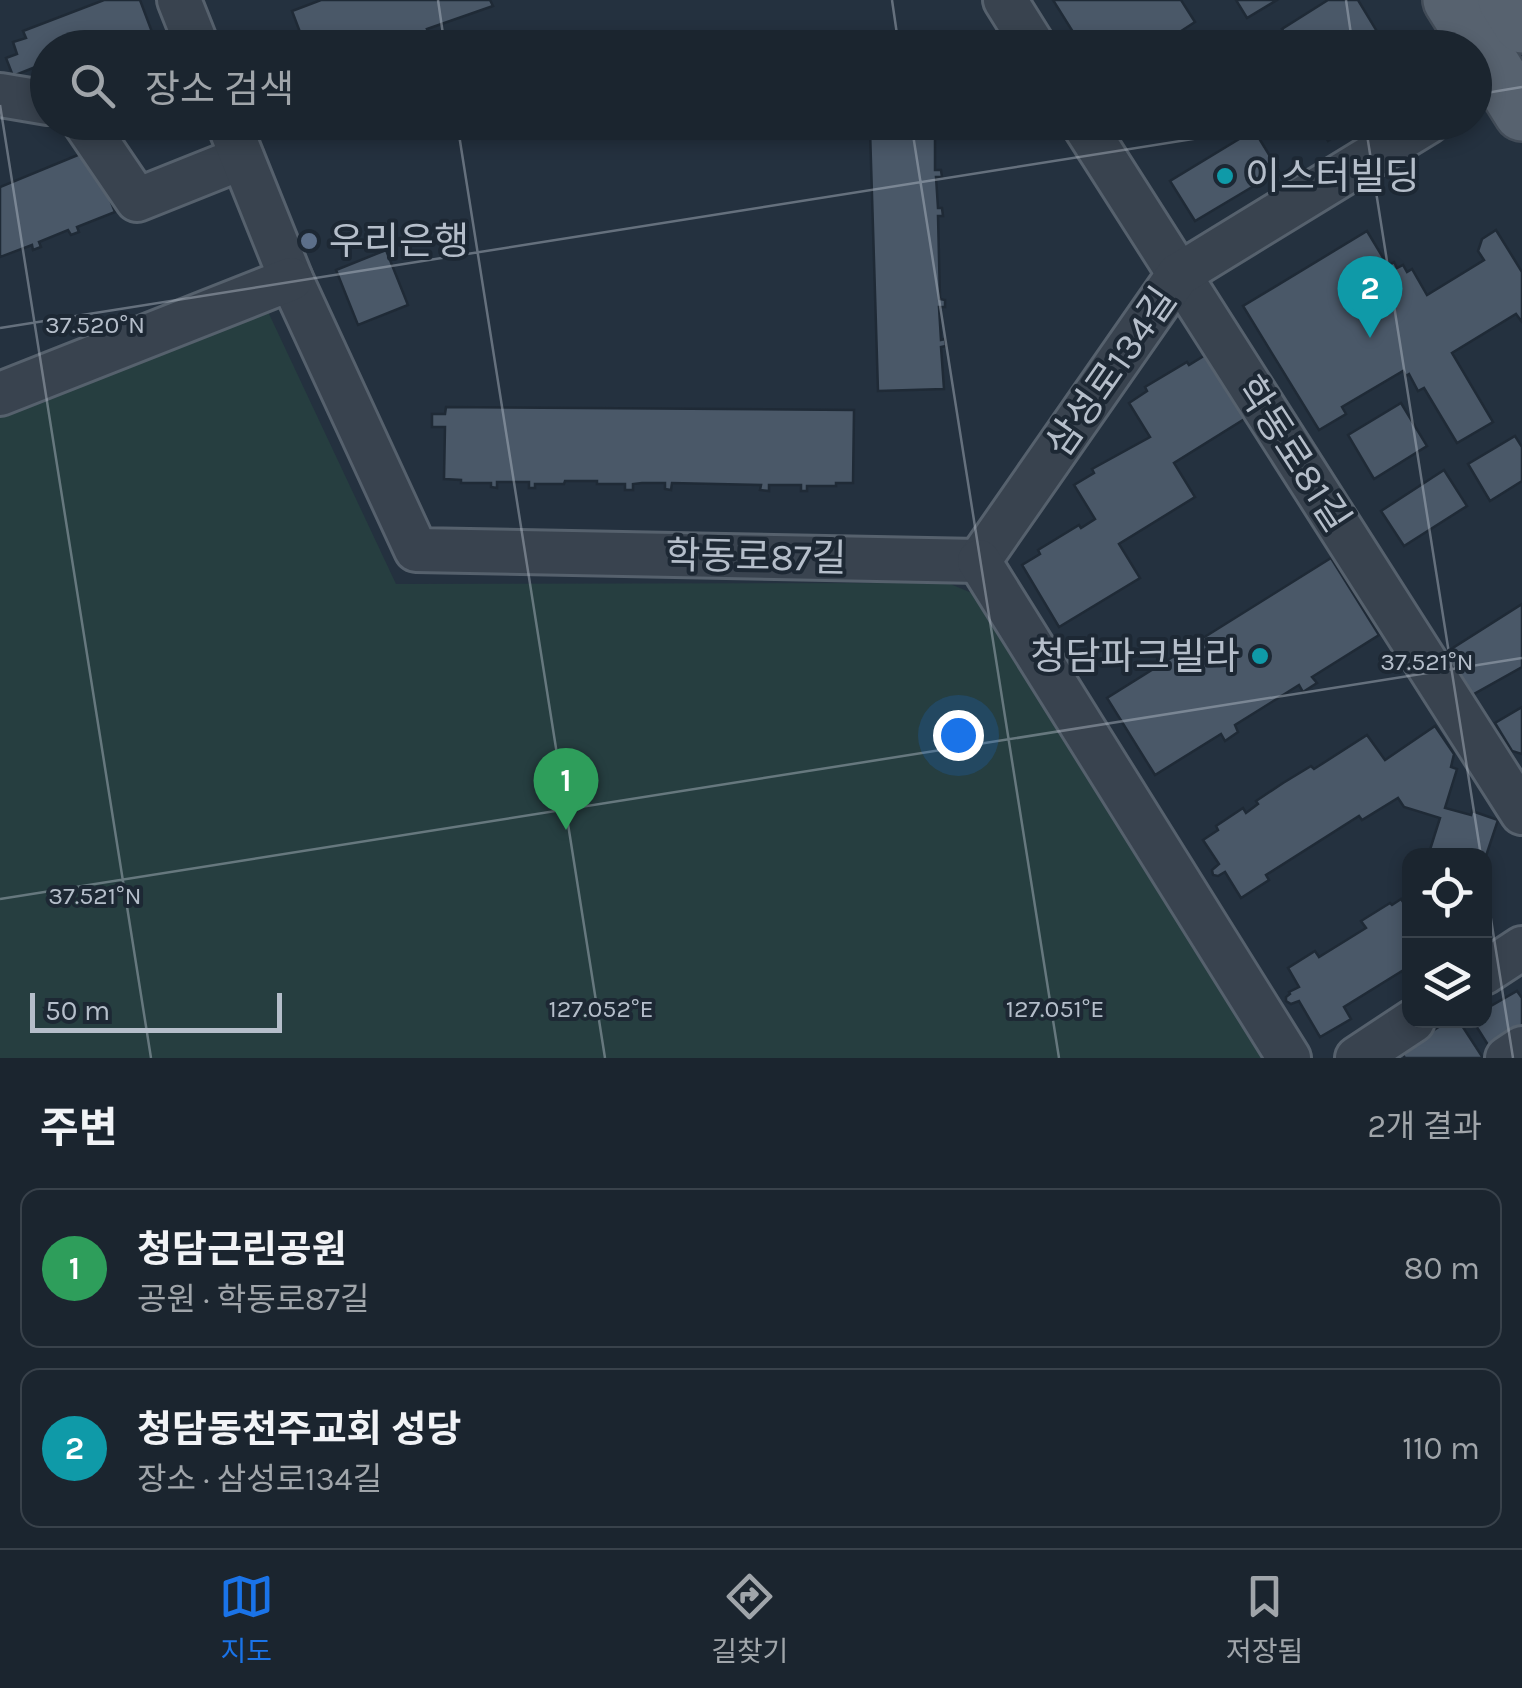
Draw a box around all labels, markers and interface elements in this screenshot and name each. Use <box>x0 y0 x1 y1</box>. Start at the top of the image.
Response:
search box <box>30 30 1492 140</box>
icon: search <box>65 58 120 113</box>
text: 장소 검색 <box>145 67 294 112</box>
place label: 이스터빌딩 <box>1245 154 1420 199</box>
marker: 이스터빌딩 <box>1214 165 1236 187</box>
place label: 우리은행 <box>329 219 469 264</box>
marker: 우리은행 <box>298 230 320 252</box>
pin: 2 <box>1338 255 1402 338</box>
street label: 삼성로134길 <box>1036 279 1186 465</box>
text: 37.520°N <box>45 310 145 339</box>
street label: 학동로81길 <box>1226 368 1360 540</box>
street label: 학동로87길 <box>665 533 847 581</box>
place label: 청담파크빌라 <box>1030 634 1240 679</box>
marker: 청담파크빌라 <box>1249 645 1271 667</box>
text: 37.521°N <box>1380 647 1474 676</box>
your location <box>933 710 984 761</box>
pin: 1 <box>534 748 598 830</box>
map controls <box>1402 848 1492 1028</box>
button: locate <box>1402 848 1492 938</box>
text: 37.521°N <box>48 881 142 910</box>
button: layers <box>1402 938 1492 1028</box>
scale bar <box>30 988 282 1032</box>
text: 50 m <box>45 994 110 1027</box>
text: 127.052°E <box>549 994 653 1023</box>
text: 127.051°E <box>1006 994 1104 1023</box>
text: 주변 <box>40 1103 117 1153</box>
text: 2개 결과 <box>1368 1108 1482 1145</box>
text: 청담근린공원 <box>137 1227 347 1272</box>
text: 1 <box>69 1250 80 1287</box>
text: 80 m <box>1404 1250 1480 1287</box>
text: 공원 · 학동로87길 <box>137 1281 369 1318</box>
text: 청담동천주교회 성당 <box>137 1407 461 1452</box>
text: 2 <box>65 1430 84 1467</box>
text: 110 m <box>1402 1430 1480 1467</box>
text: 장소 · 삼성로134길 <box>137 1461 382 1498</box>
tab: 지도 <box>219 1569 274 1669</box>
tab: 길찾기 <box>711 1569 788 1669</box>
tab: 저장됨 <box>1226 1569 1303 1669</box>

